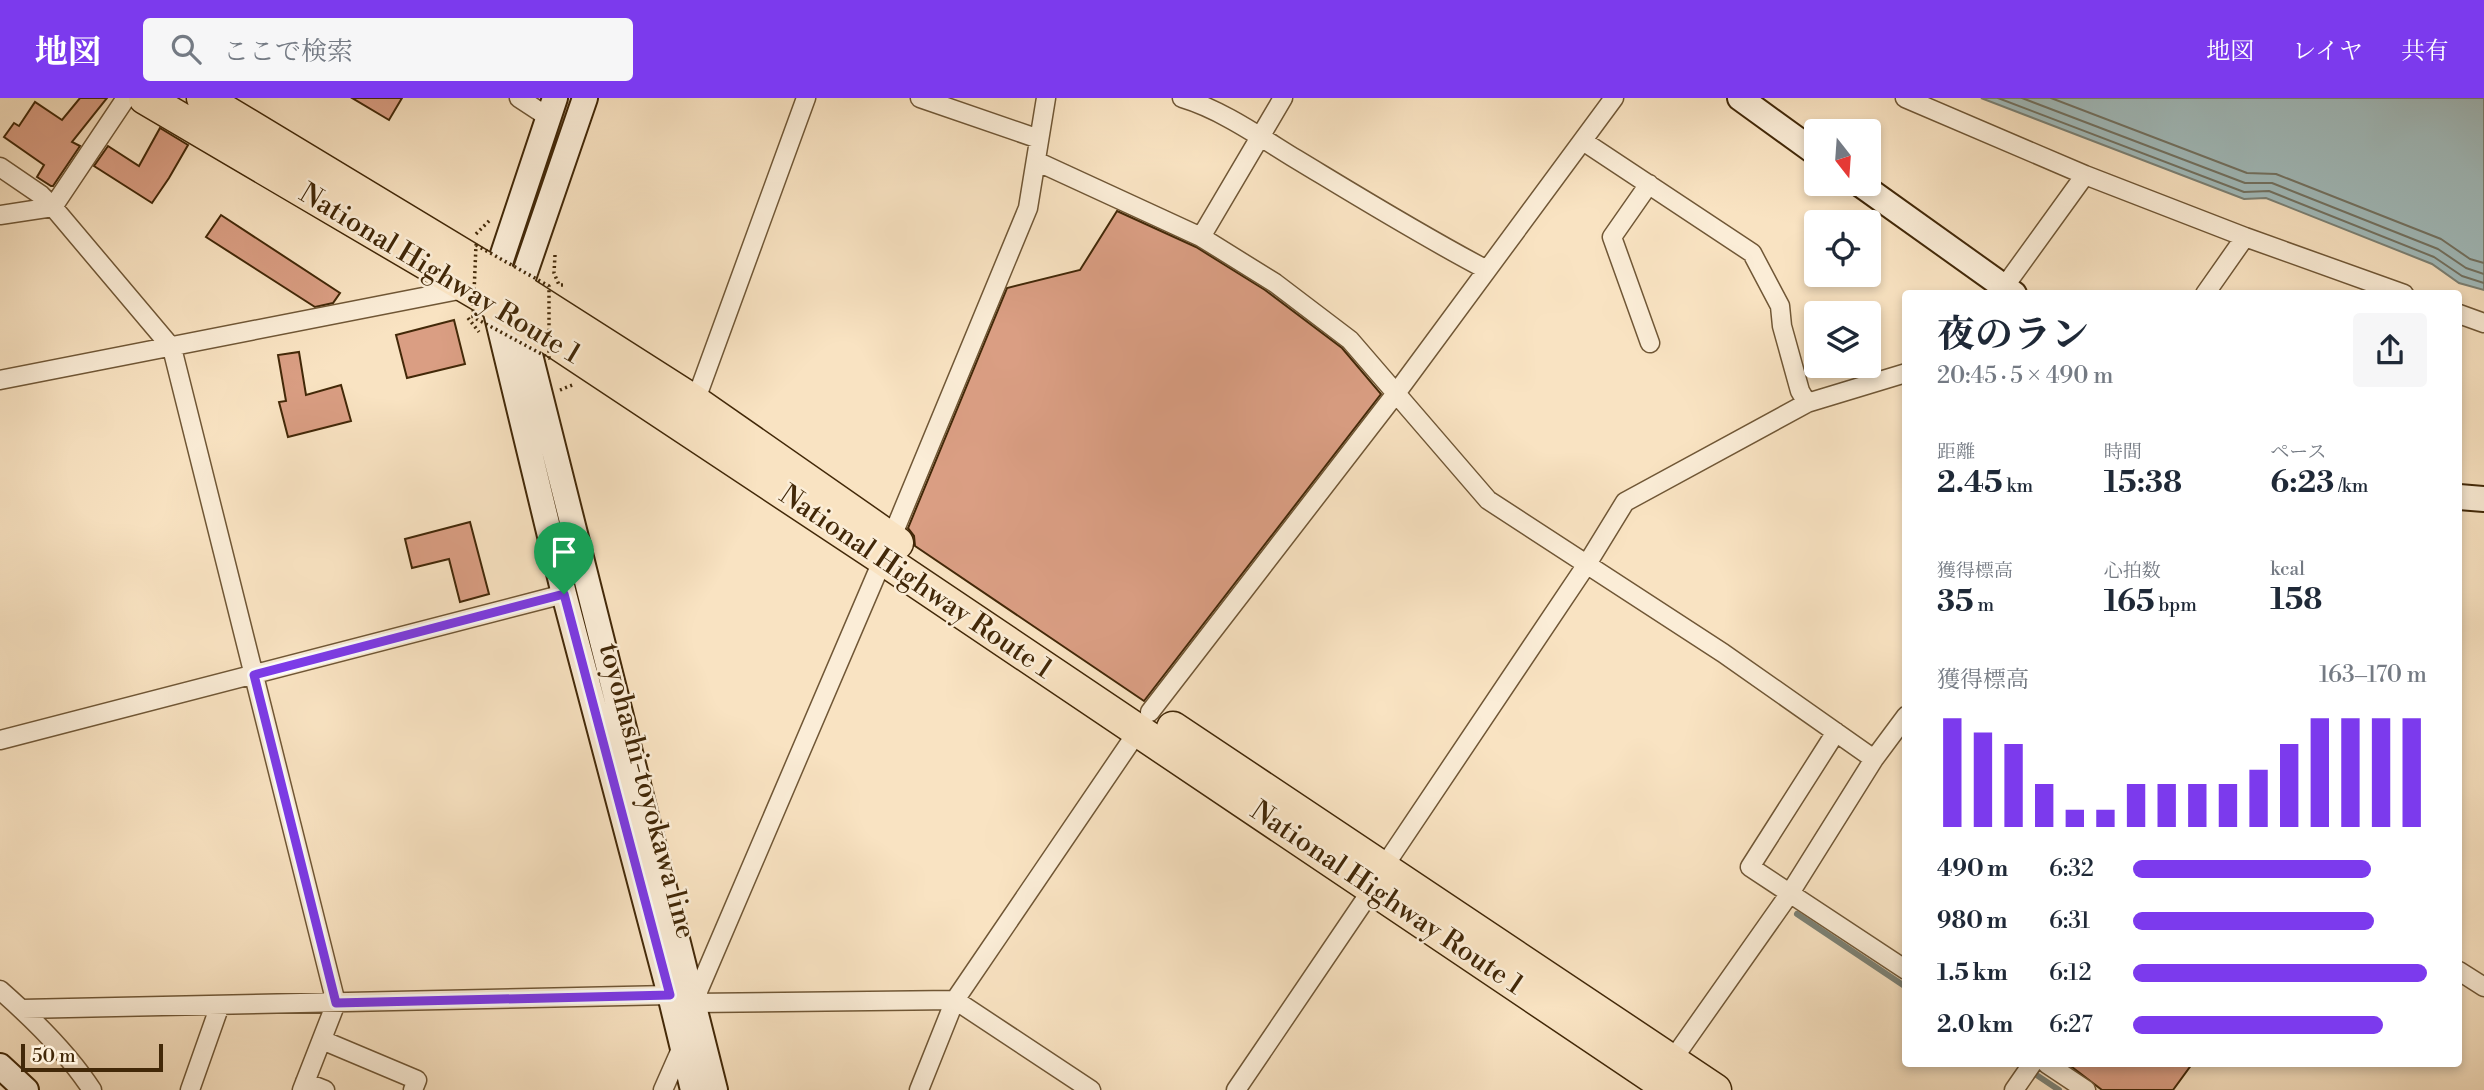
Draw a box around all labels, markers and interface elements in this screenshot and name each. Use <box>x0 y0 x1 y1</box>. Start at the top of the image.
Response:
search box <box>143 18 633 81</box>
icon: search <box>167 30 205 68</box>
text: 地図 <box>35 33 101 74</box>
text: ここで検索 <box>223 36 353 68</box>
text: 地図 <box>2206 37 2254 67</box>
text: レイヤ <box>2292 37 2363 67</box>
text: 共有 <box>2401 37 2449 67</box>
north arrow <box>1804 119 1881 196</box>
map controls <box>1804 119 1881 378</box>
street label: National Highway Route 1 <box>293 176 587 372</box>
button: locate <box>1804 210 1881 287</box>
button: layers <box>1804 301 1881 378</box>
text: 夜のラン <box>1937 312 2089 359</box>
button: share <box>2353 313 2427 387</box>
text: 20:45 · 5 × 490 m <box>1937 362 2113 390</box>
text: 距離 <box>1937 440 1975 464</box>
text: 時間 <box>2104 440 2142 464</box>
text: ペース <box>2270 440 2326 464</box>
text: 2.45 <box>1937 464 2003 502</box>
text: 15:38 <box>2104 464 2182 502</box>
text: 6:23 <box>2270 464 2334 502</box>
text: km <box>2003 474 2033 498</box>
text: /km <box>2334 474 2368 498</box>
street label: National Highway Route 1 <box>773 477 1059 687</box>
pin <box>534 522 594 594</box>
icon: arrive <box>545 533 583 571</box>
text: kcal <box>2270 557 2305 581</box>
text: 獲得標高 <box>1937 559 2013 583</box>
text: 心拍数 <box>2104 559 2161 583</box>
text: 158 <box>2270 581 2322 619</box>
text: 35 <box>1937 583 1974 621</box>
text: 165 <box>2104 583 2154 621</box>
text: m <box>1974 593 1994 617</box>
text: bpm <box>2154 593 2197 617</box>
street label: toyohashi-toyokawa line <box>591 639 703 943</box>
text: 163–170 m <box>2319 661 2427 689</box>
text: 獲得標高 <box>1937 666 2029 694</box>
street label: National Highway Route 1 <box>1244 793 1530 1003</box>
text: 490 m <box>1937 855 2008 883</box>
text: 6:32 <box>2049 855 2094 883</box>
text: 980 m <box>1937 907 2007 935</box>
text: 6:31 <box>2049 907 2090 935</box>
text: 1.5 km <box>1937 959 2008 987</box>
text: 6:12 <box>2049 959 2092 987</box>
text: 2.0 km <box>1937 1011 2013 1039</box>
text: 6:27 <box>2049 1011 2093 1039</box>
scale bar <box>21 1041 163 1073</box>
text: 50 m <box>32 1044 76 1068</box>

